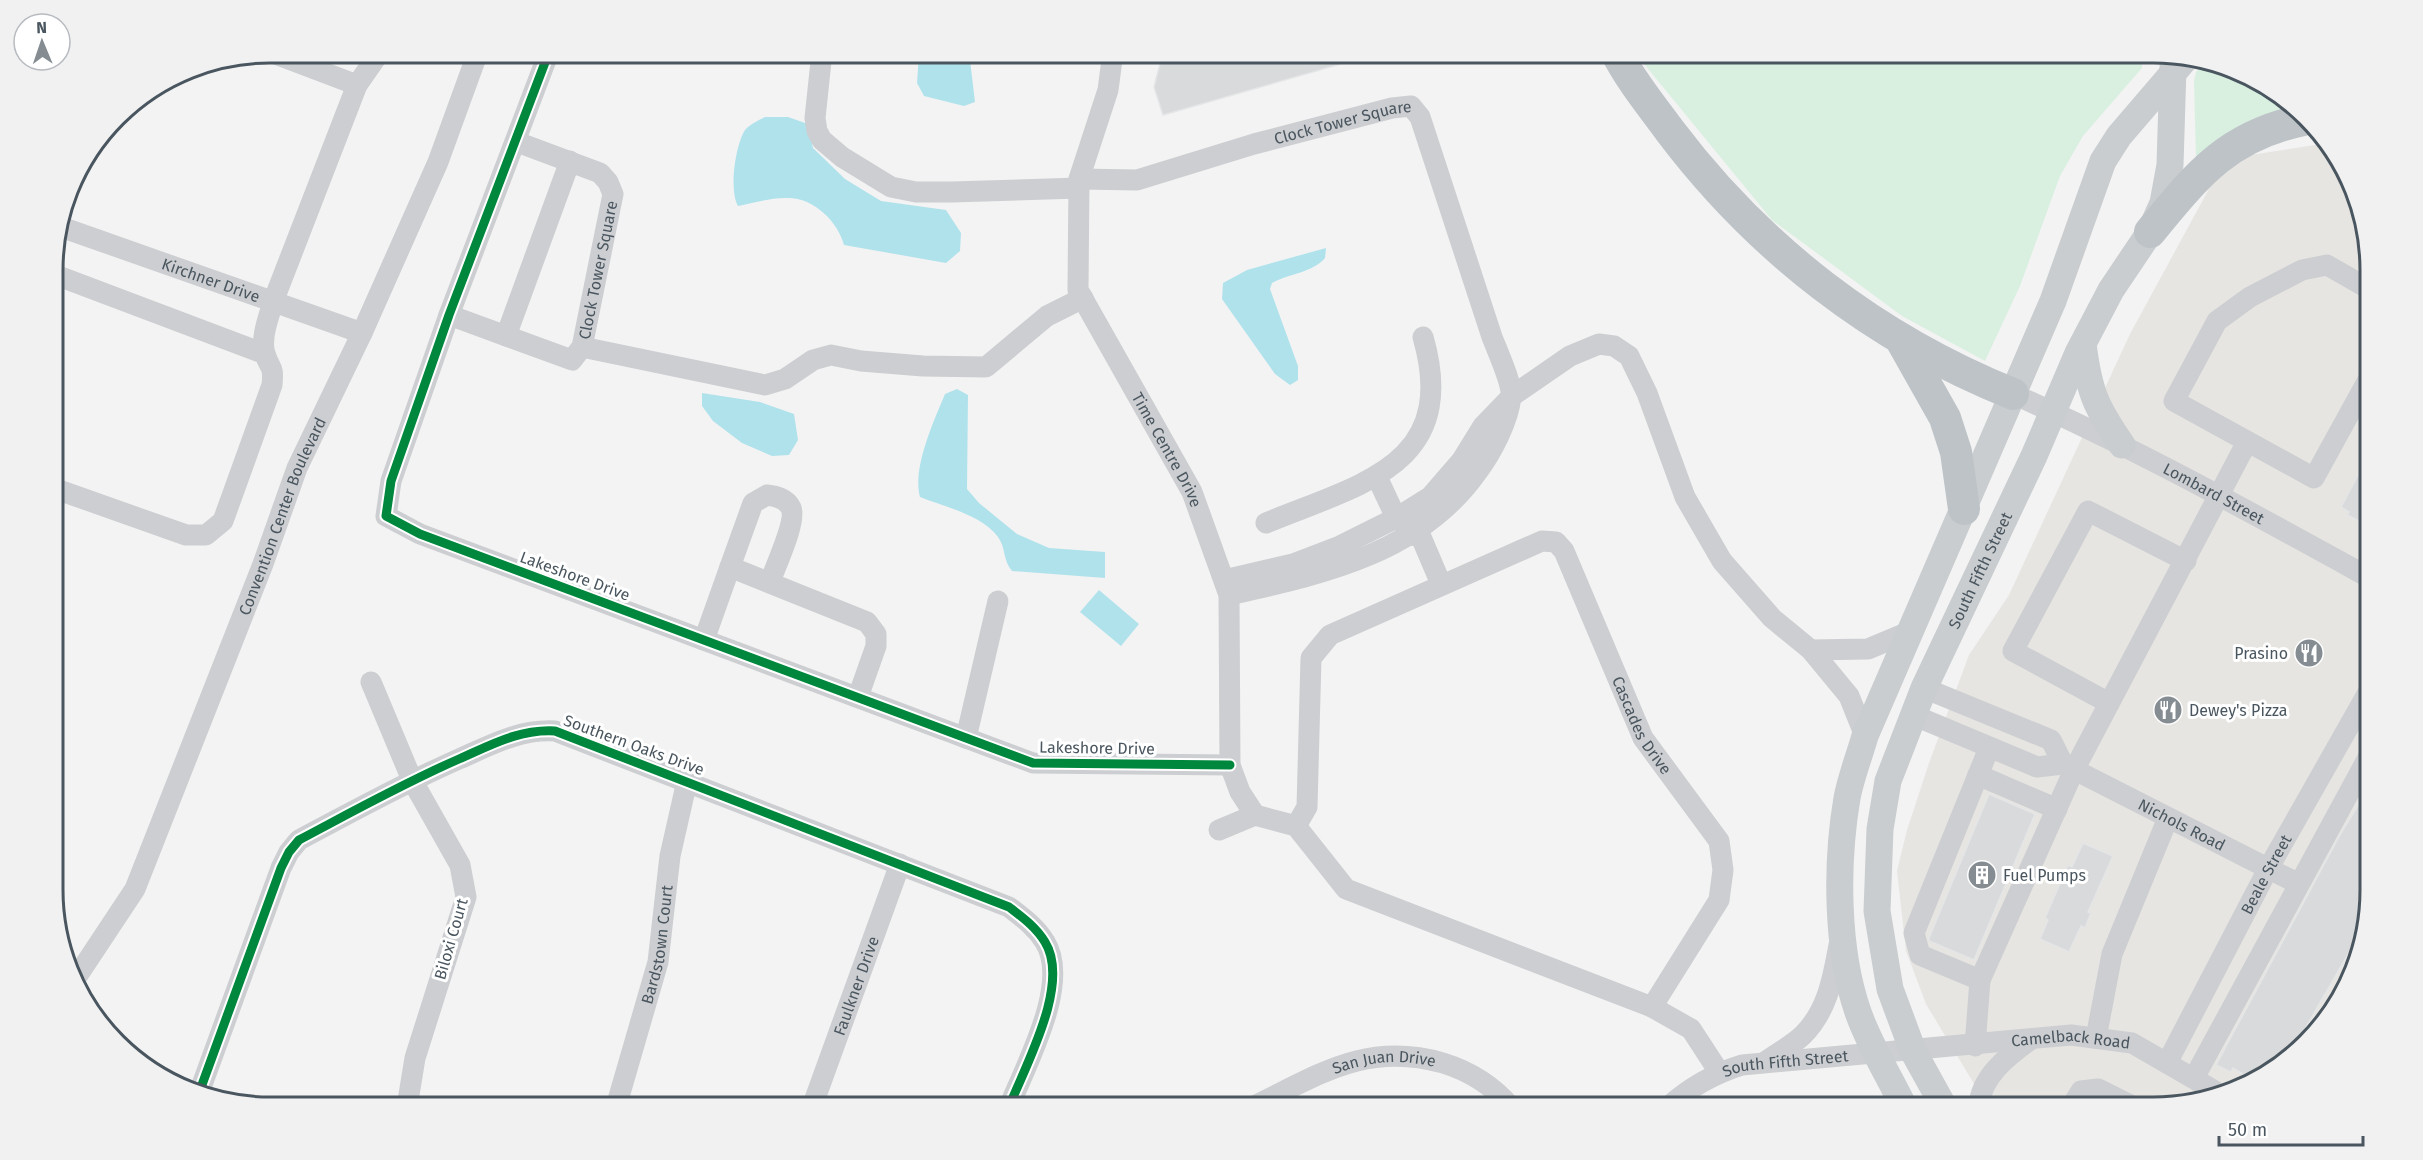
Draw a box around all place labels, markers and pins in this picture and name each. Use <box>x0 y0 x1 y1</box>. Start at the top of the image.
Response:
restaurant icon: Prasino <box>2293 637 2325 669</box>
place label: Prasino <box>2234 644 2288 663</box>
restaurant icon: Dewey's Pizza <box>2152 694 2184 726</box>
place label: Dewey's Pizza <box>2189 701 2287 720</box>
building icon: Fuel Pumps <box>1966 859 1998 891</box>
place label: Fuel Pumps <box>2003 866 2086 885</box>

